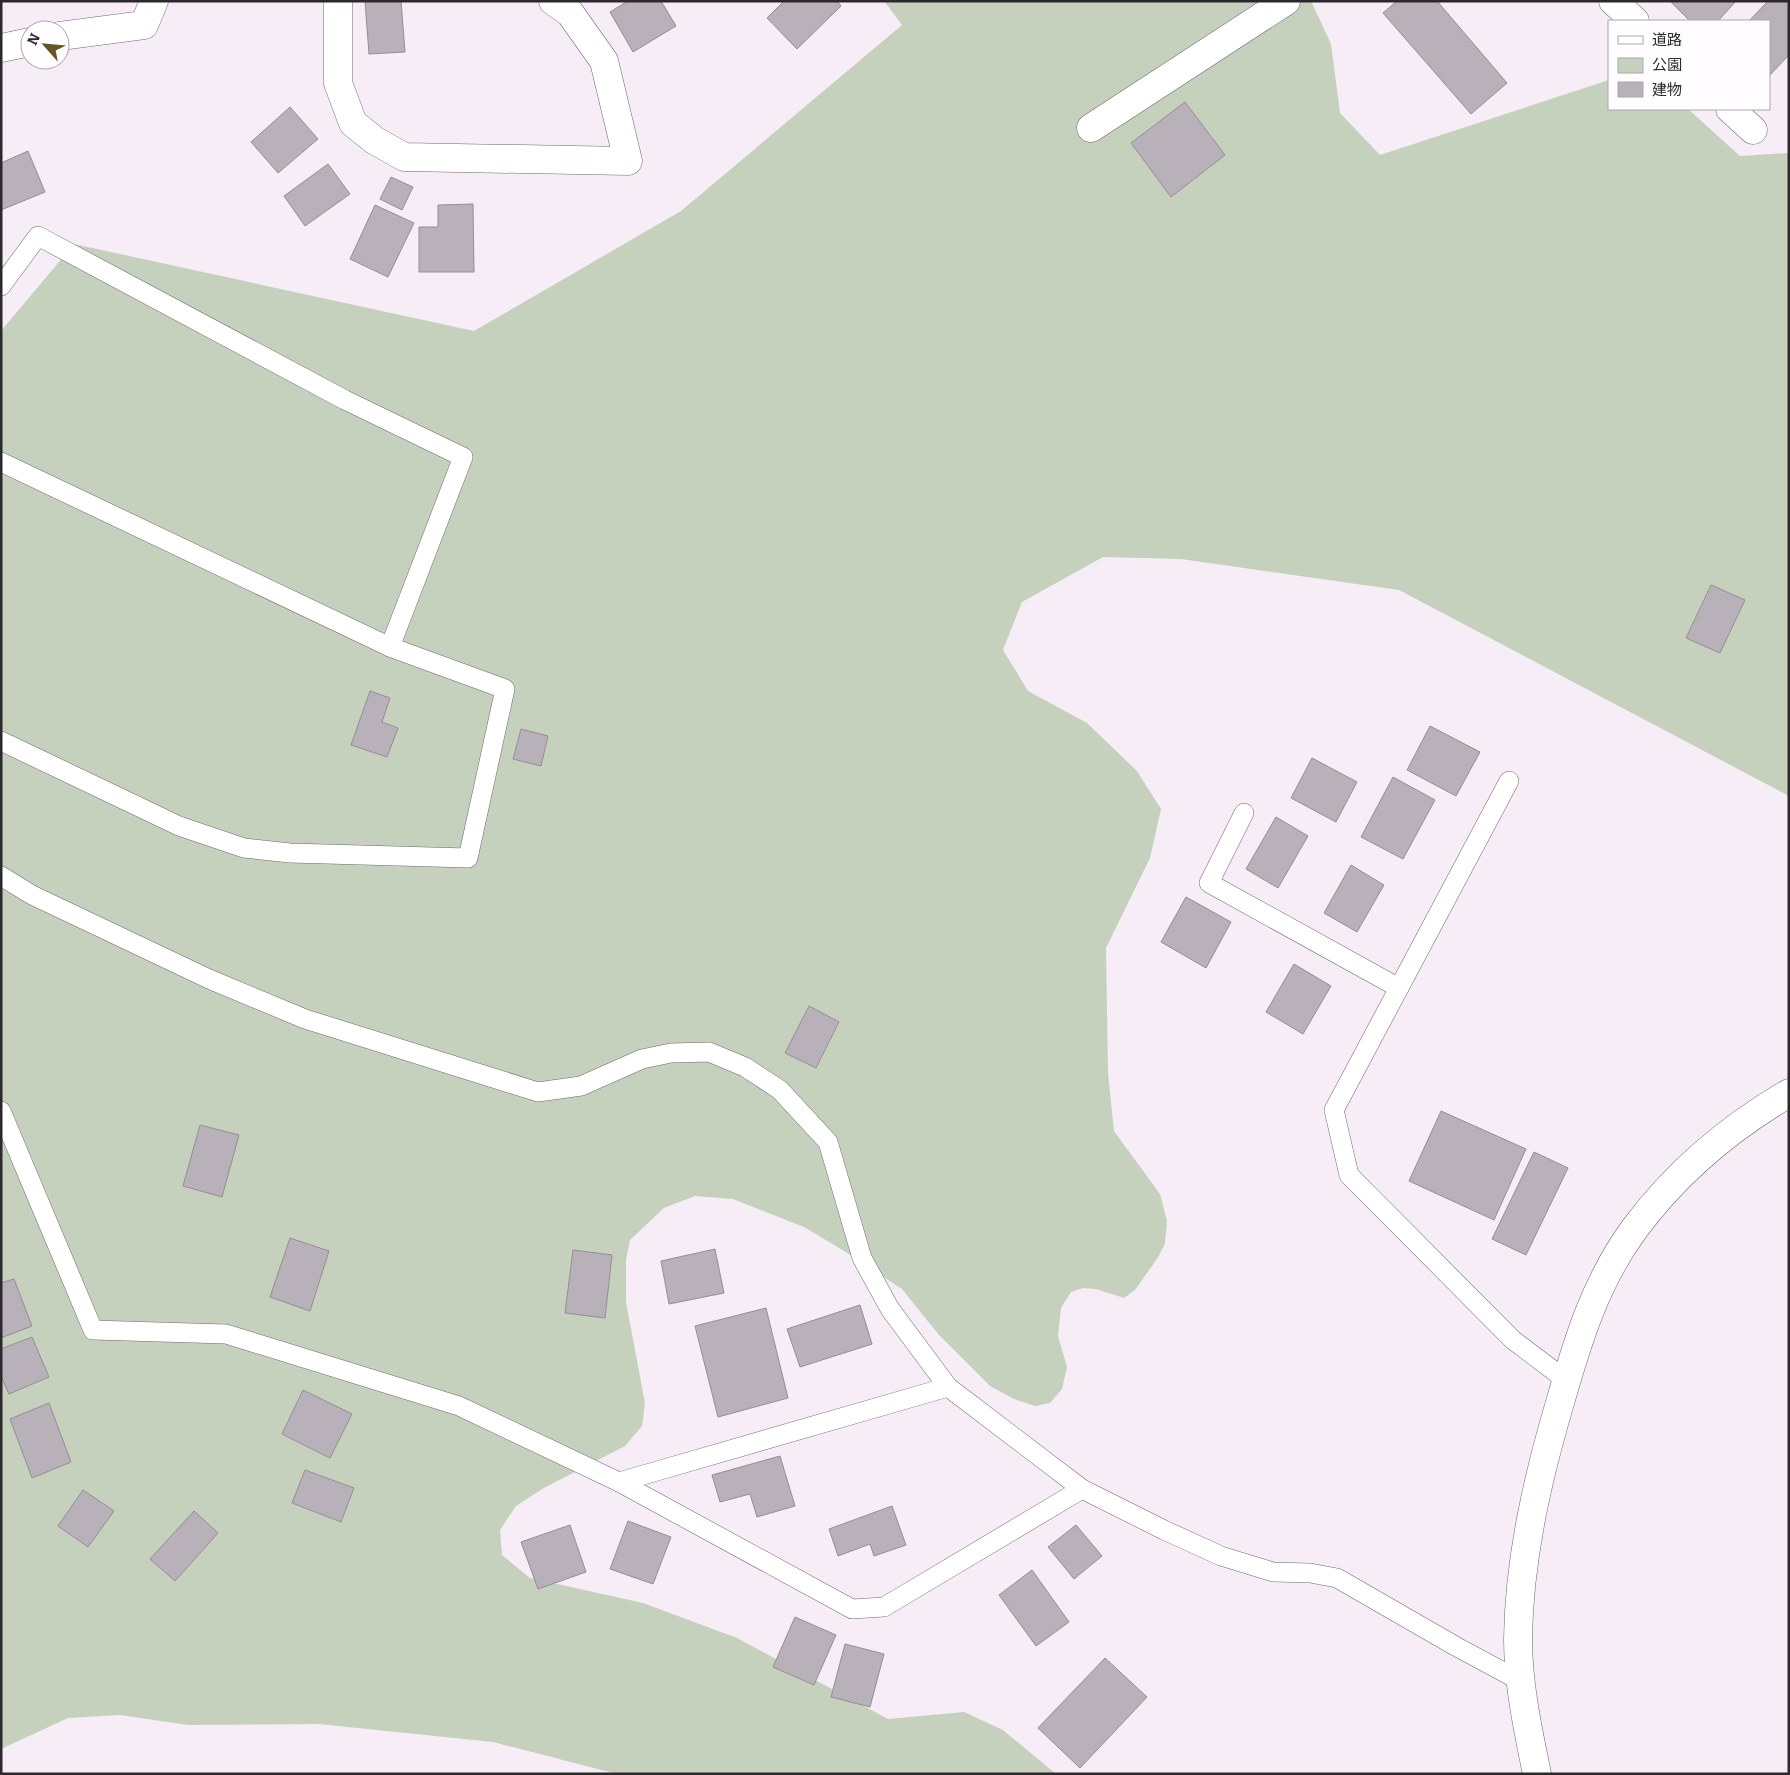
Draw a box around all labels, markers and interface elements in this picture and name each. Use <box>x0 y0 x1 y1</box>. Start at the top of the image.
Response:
north arrow <box>20 20 70 70</box>
legend <box>1608 20 1770 110</box>
text: N <box>24 30 44 48</box>
text: 道路 <box>1652 31 1682 49</box>
text: 公園 <box>1652 56 1682 74</box>
text: 建物 <box>1652 81 1682 99</box>

